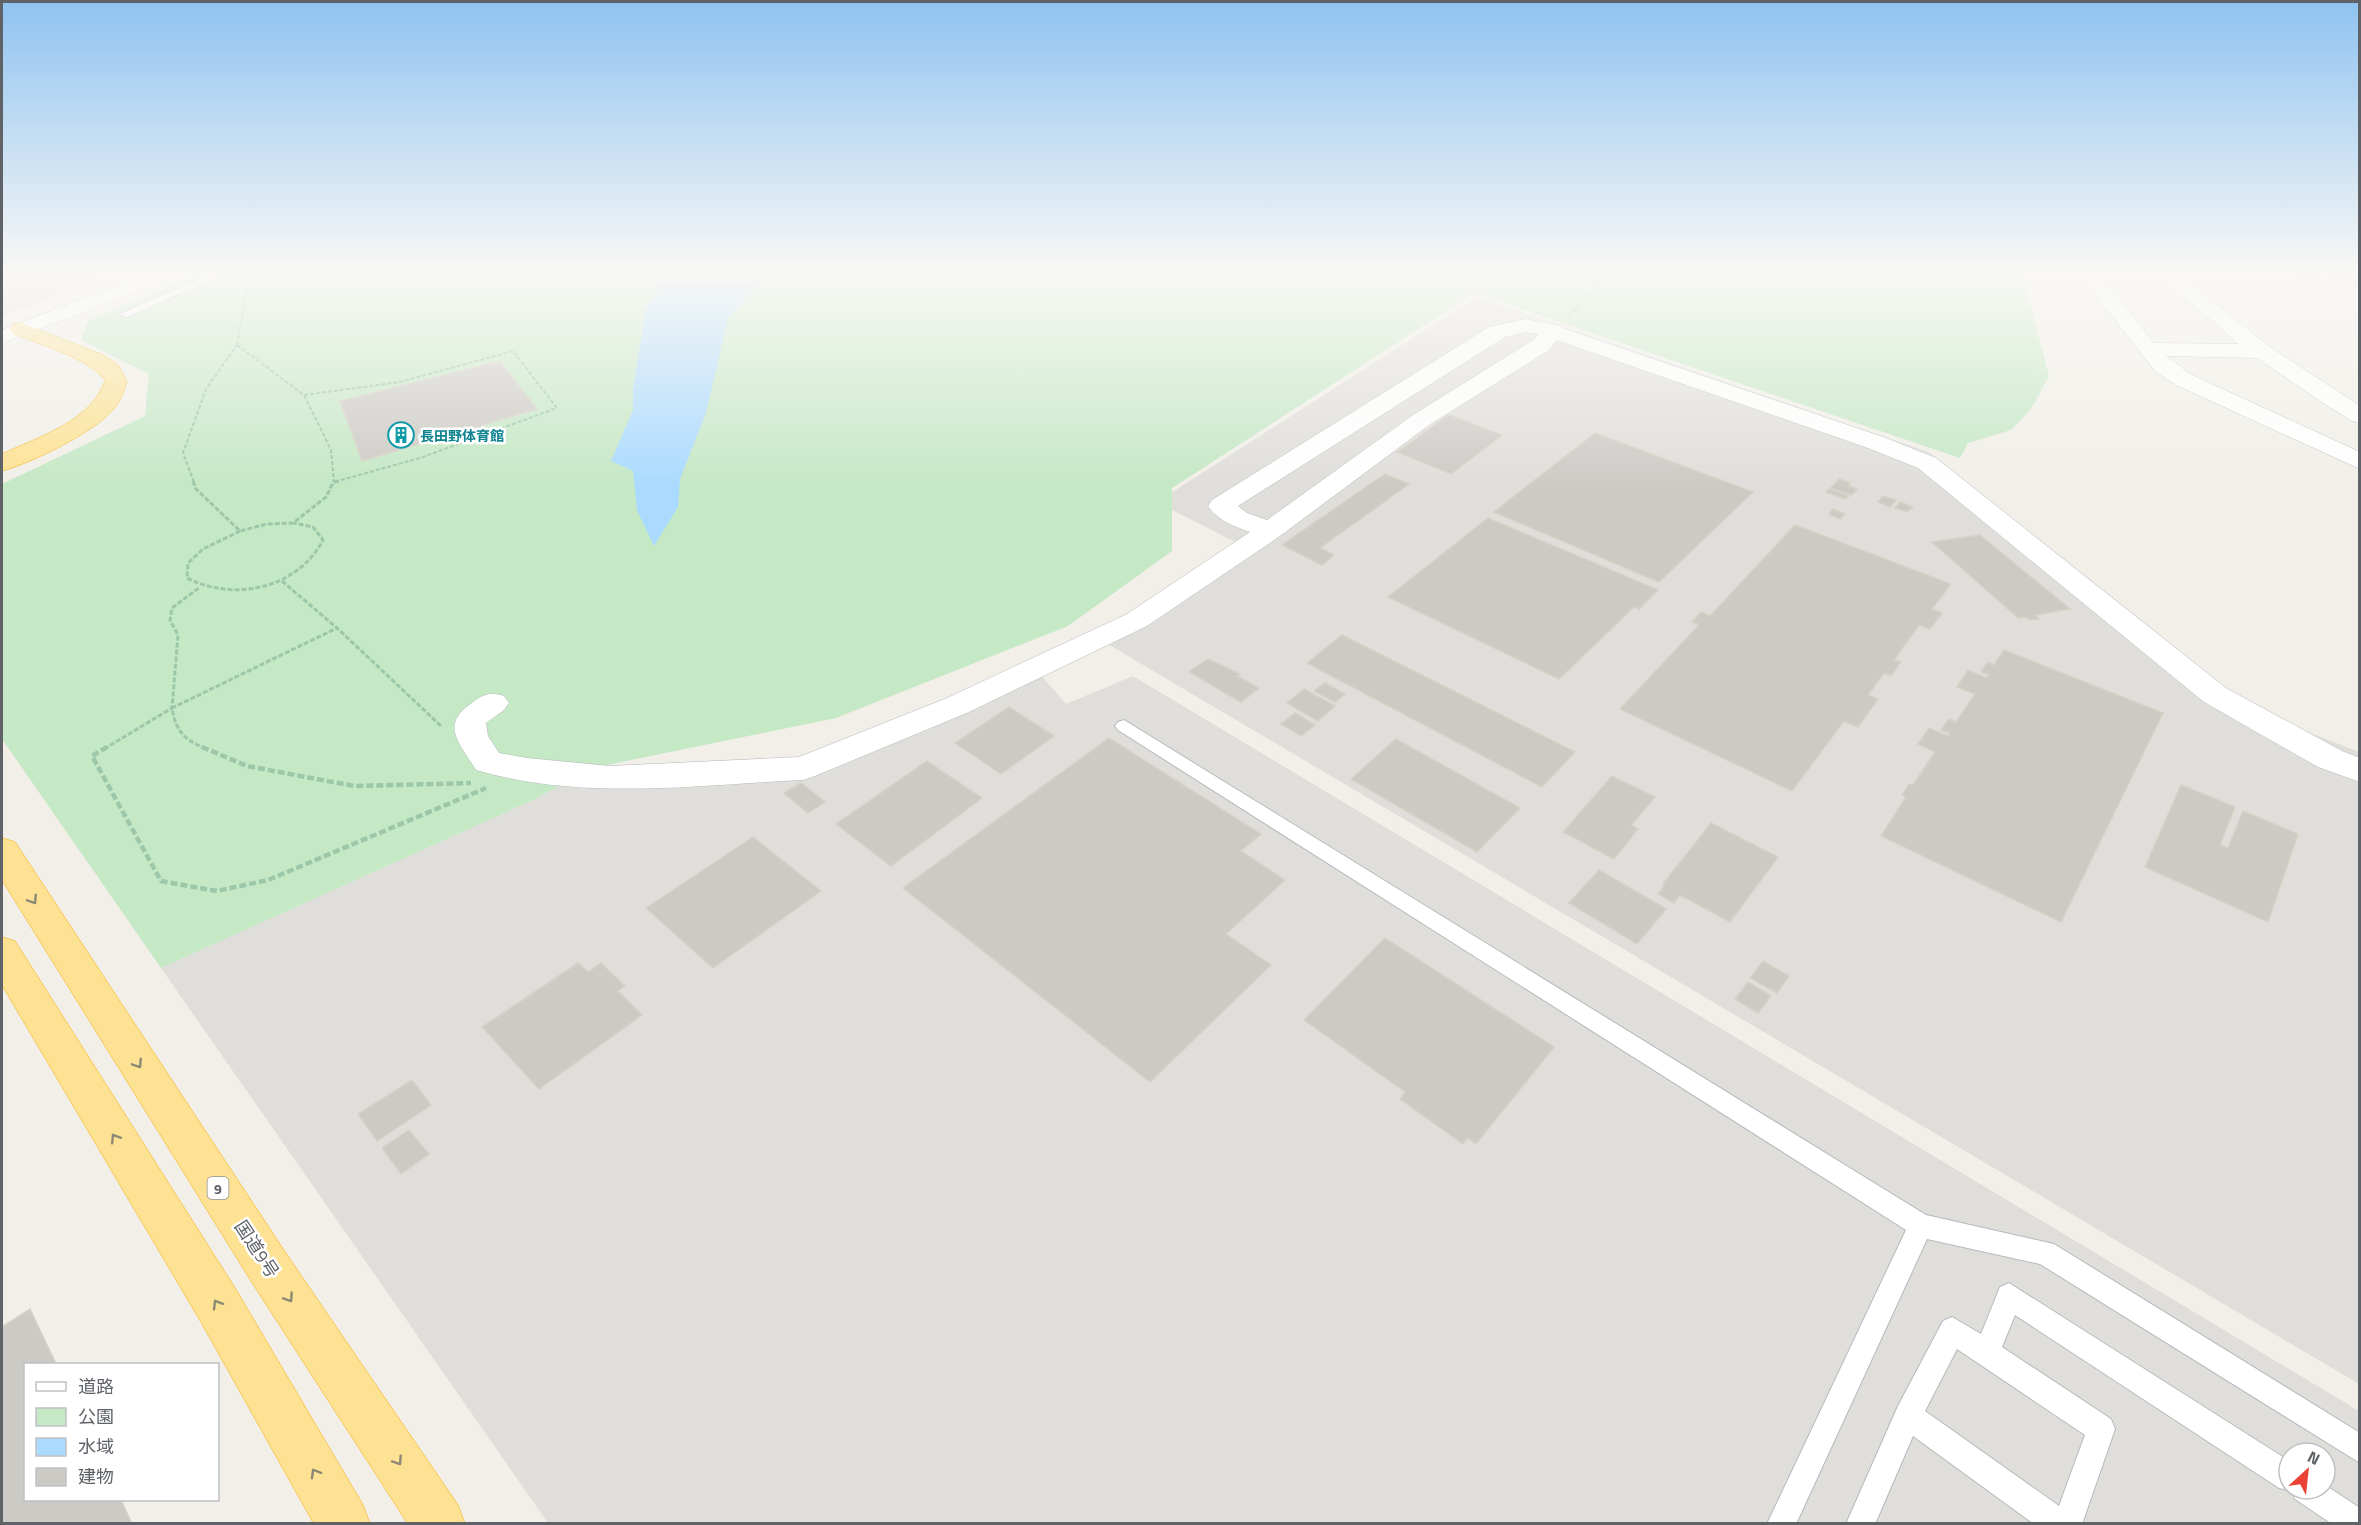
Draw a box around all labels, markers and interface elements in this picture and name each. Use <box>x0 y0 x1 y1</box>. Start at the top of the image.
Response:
building icon: 長田野体育館 <box>386 420 416 450</box>
place label: 長田野体育館 <box>420 425 504 446</box>
one-way arrow <box>26 893 37 904</box>
one-way arrow <box>131 1058 143 1068</box>
one-way arrow <box>110 1134 122 1144</box>
road number: 9 <box>208 1177 228 1199</box>
street label: 国道9号 <box>228 1215 286 1283</box>
one-way arrow <box>282 1292 293 1303</box>
one-way arrow <box>213 1300 224 1310</box>
legend <box>24 1363 219 1501</box>
text: 道路 <box>78 1373 114 1400</box>
text: 公園 <box>78 1403 114 1430</box>
text: 水域 <box>78 1433 114 1460</box>
north arrow <box>2277 1441 2337 1501</box>
text: N <box>2303 1444 2324 1471</box>
one-way arrow <box>390 1455 402 1465</box>
text: 建物 <box>78 1463 114 1490</box>
one-way arrow <box>311 1469 322 1479</box>

